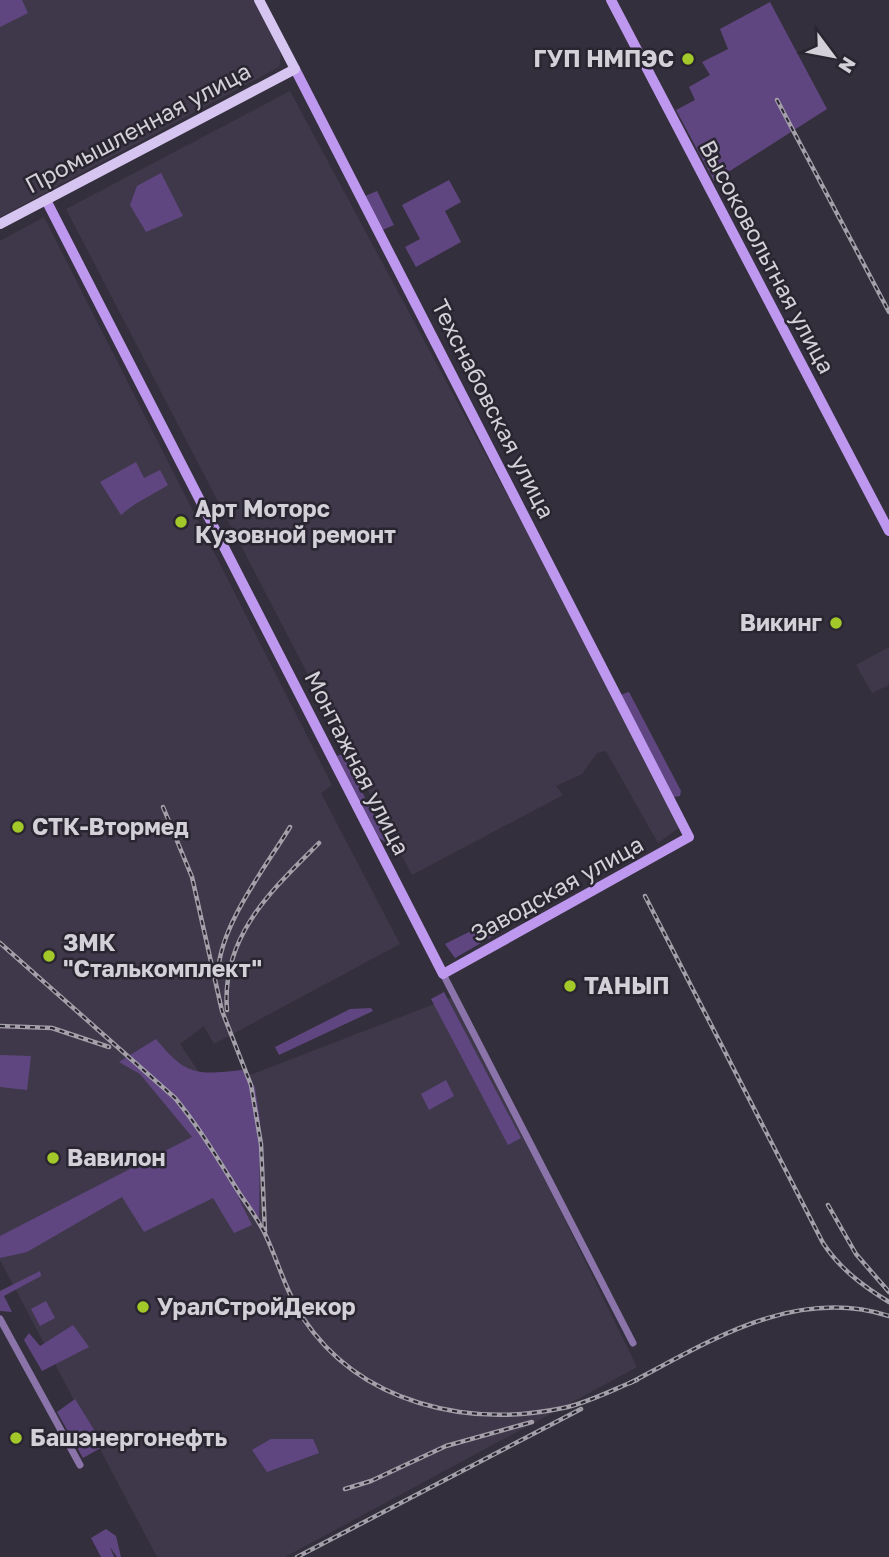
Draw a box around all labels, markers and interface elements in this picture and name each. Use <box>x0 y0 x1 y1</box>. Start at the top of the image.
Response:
north arrow <box>798 21 868 91</box>
place label: ГУП НМПЭС <box>533 44 674 72</box>
marker: ГУП НМПЭС <box>680 51 696 67</box>
text: N <box>834 53 861 77</box>
street label: Промышленная улица <box>20 56 255 198</box>
street label: Высоковольтная улица <box>694 135 841 378</box>
street label: Техснабовская улица <box>426 294 561 523</box>
place label: Арт Моторс Кузовной ремонт <box>195 494 396 548</box>
marker: Арт Моторс Кузовной ремонт <box>173 514 189 530</box>
place label: Викинг <box>740 608 822 636</box>
marker: Викинг <box>828 615 844 631</box>
street label: Монтажная улица <box>299 666 416 859</box>
place label: СТК-Втормед <box>32 812 189 840</box>
marker: СТК-Втормед <box>10 819 26 835</box>
street label: Заводская улица <box>465 829 648 947</box>
place label: ЗМК "Сталькомплект" <box>63 928 262 982</box>
marker: ЗМК "Сталькомплект" <box>41 948 57 964</box>
place label: ТАНЫП <box>584 971 670 999</box>
marker: ТАНЫП <box>562 978 578 994</box>
place label: Вавилон <box>67 1143 165 1171</box>
marker: Вавилон <box>45 1150 61 1166</box>
place label: УралСтройДекор <box>157 1292 356 1320</box>
marker: УралСтройДекор <box>135 1299 151 1315</box>
place label: Башэнергонефть <box>30 1423 227 1451</box>
marker: Башэнергонефть <box>8 1430 24 1446</box>

